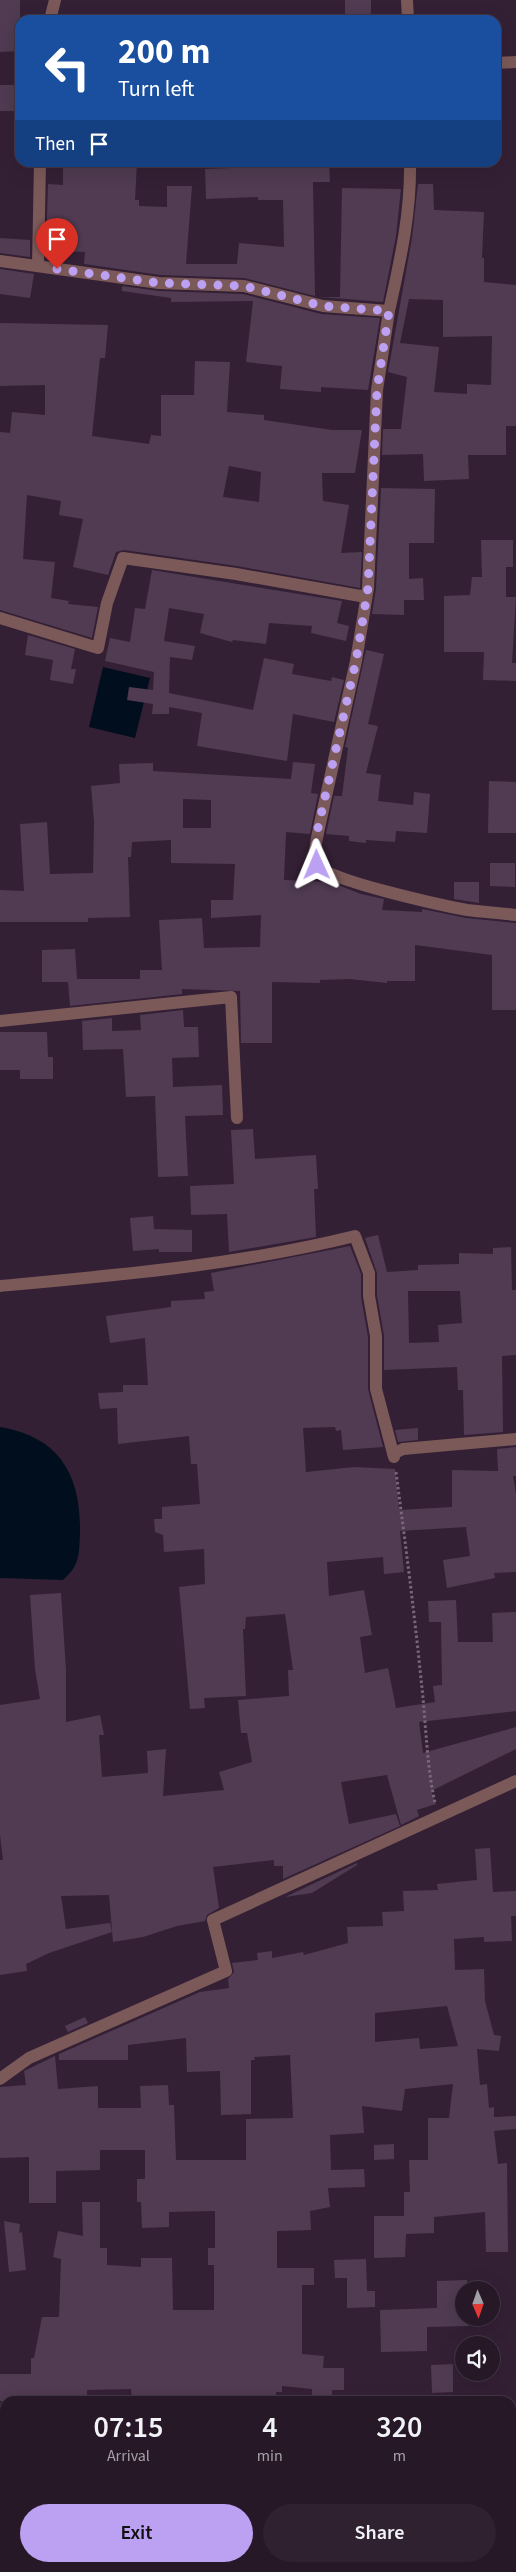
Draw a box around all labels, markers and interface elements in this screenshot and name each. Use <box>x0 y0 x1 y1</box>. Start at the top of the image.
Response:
text: 200 m <box>118 27 210 77</box>
icon: left <box>35 35 100 100</box>
text: Turn left <box>118 73 194 105</box>
icon: arrive <box>85 130 113 158</box>
text: Then <box>35 131 75 158</box>
pin <box>36 218 78 269</box>
icon: arrive <box>43 225 71 253</box>
position arrow <box>290 838 342 890</box>
north arrow <box>455 2281 500 2326</box>
map controls <box>455 2281 500 2381</box>
button: sound <box>455 2336 500 2381</box>
text: 07:15 <box>94 2406 163 2449</box>
text: 4 <box>262 2406 278 2449</box>
text: 320 <box>376 2406 422 2449</box>
text: Arrival <box>107 2445 150 2467</box>
text: min <box>257 2445 283 2467</box>
text: m <box>393 2445 406 2467</box>
button: Exit <box>20 2504 253 2562</box>
button: Share <box>263 2504 496 2562</box>

